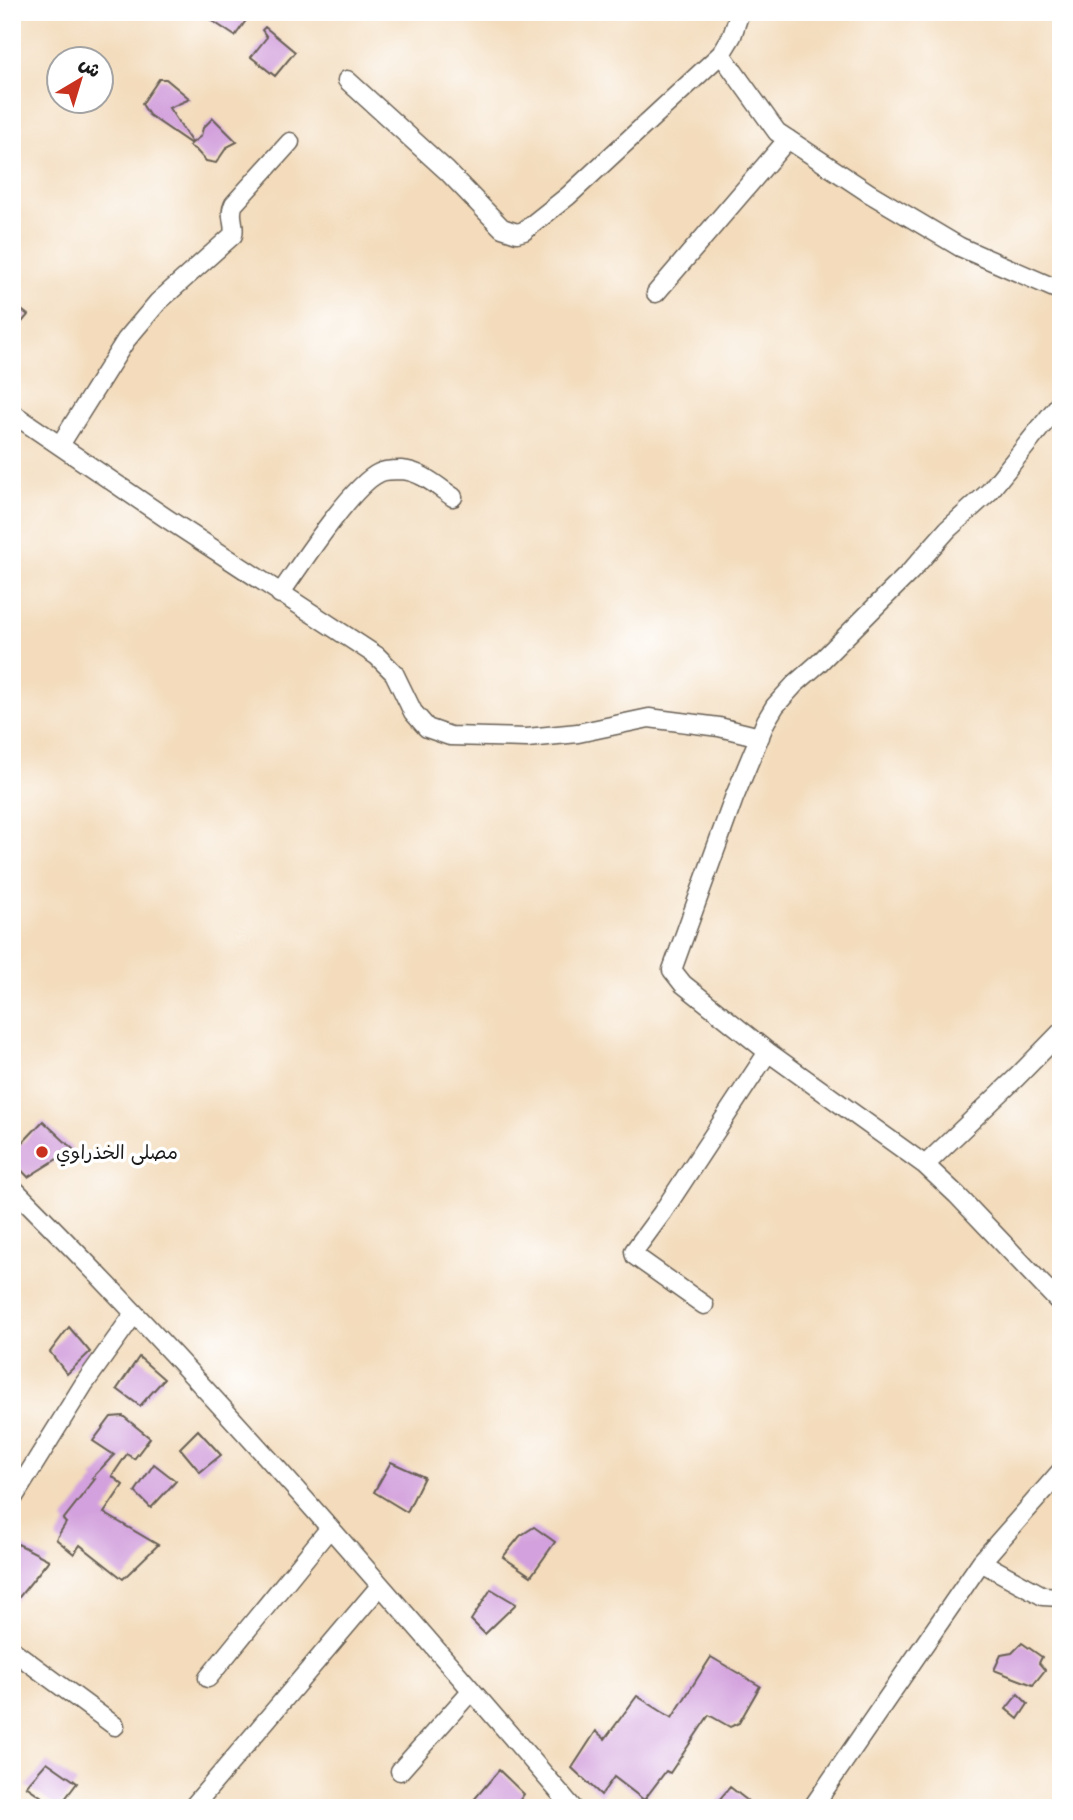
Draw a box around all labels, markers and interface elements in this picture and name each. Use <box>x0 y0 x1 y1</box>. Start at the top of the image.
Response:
north arrow <box>46 46 116 116</box>
text: ش <box>75 50 107 83</box>
place label: مصلى الخذراوي <box>56 1139 178 1167</box>
marker: مصلى الخذراوي <box>34 1144 50 1160</box>

